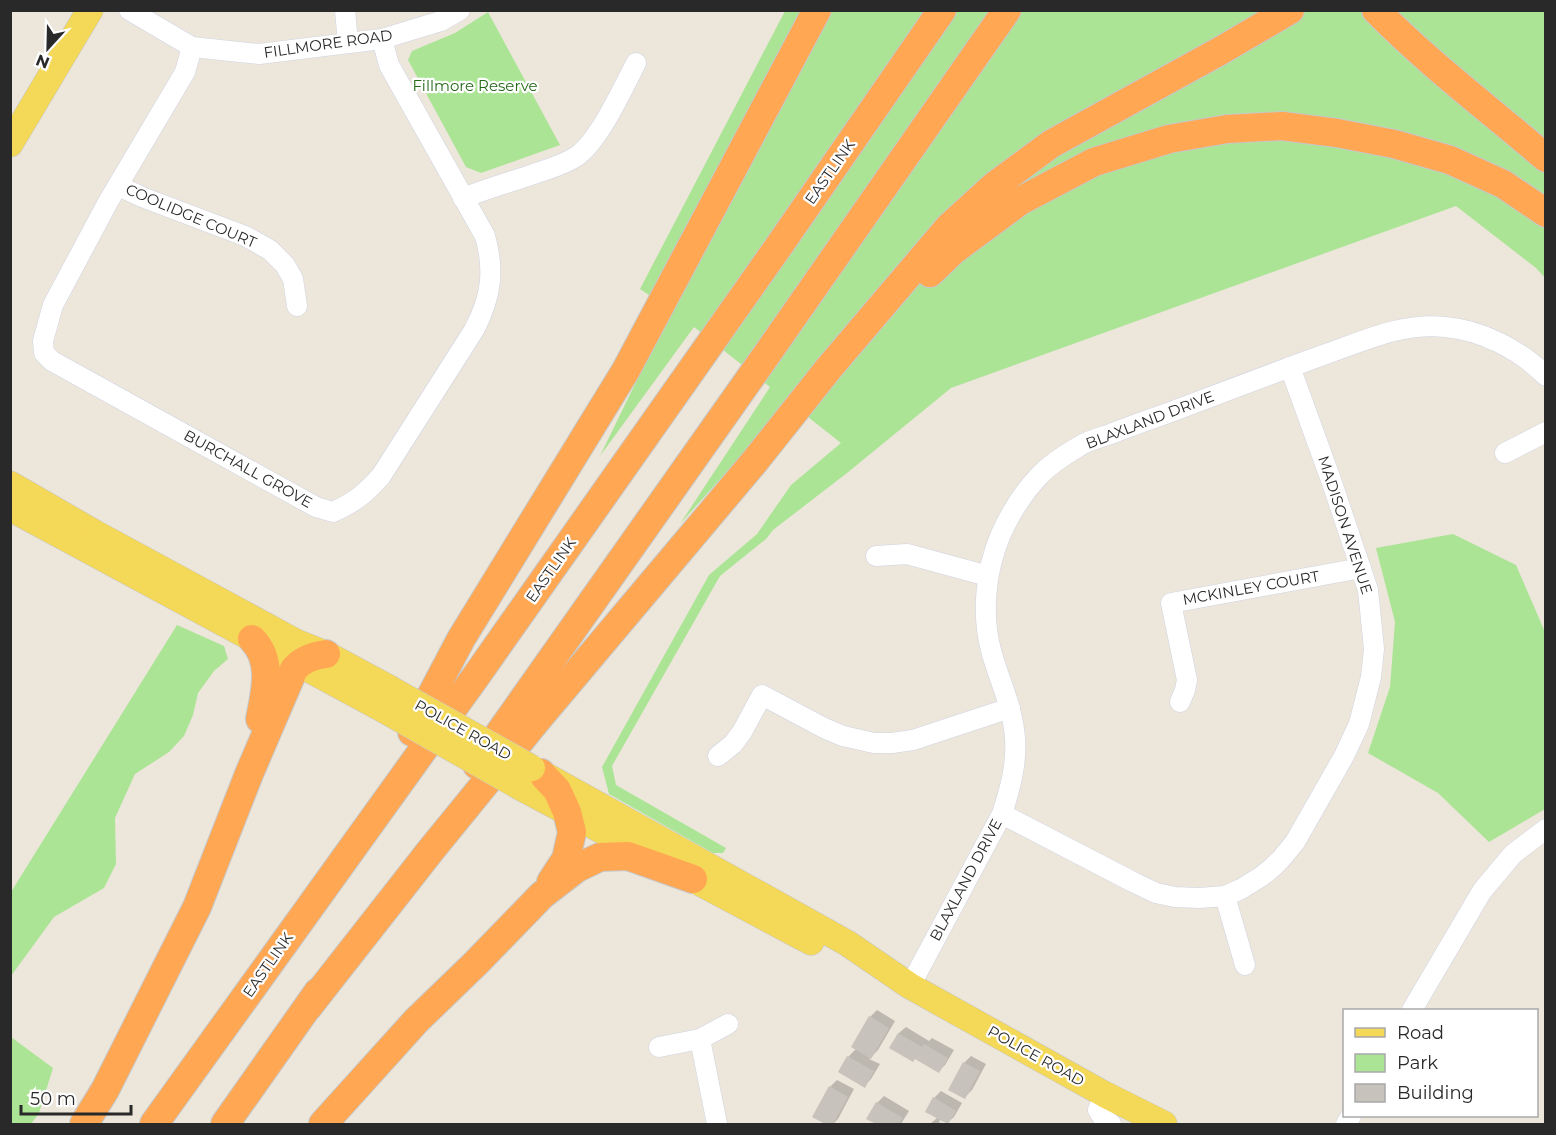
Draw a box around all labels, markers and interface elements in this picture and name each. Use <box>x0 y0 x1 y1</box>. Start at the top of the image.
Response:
north arrow <box>18 18 78 78</box>
street label: FILLMORE ROAD <box>262 25 394 62</box>
text: N <box>33 50 52 73</box>
park label: Fillmore Reserve <box>412 76 538 95</box>
street label: EASTLINK <box>800 135 859 208</box>
street label: COOLIDGE COURT <box>123 179 260 252</box>
street label: BLAXLAND DRIVE <box>1083 386 1217 453</box>
street label: BURCHALL GROVE <box>181 425 316 512</box>
street label: MADISON AVENUE <box>1314 453 1377 597</box>
street label: EASTLINK <box>521 533 580 606</box>
street label: MCKINLEY COURT <box>1181 566 1321 609</box>
street label: POLICE ROAD <box>412 695 515 764</box>
street label: BLAXLAND DRIVE <box>925 815 1006 944</box>
street label: EASTLINK <box>238 928 297 1001</box>
legend <box>1343 1009 1538 1117</box>
street label: POLICE ROAD <box>985 1021 1088 1090</box>
text: Road <box>1397 1022 1444 1044</box>
text: Park <box>1397 1052 1438 1074</box>
scale bar <box>21 1078 130 1116</box>
text: Building <box>1397 1082 1474 1104</box>
text: 50 m <box>30 1088 76 1110</box>

